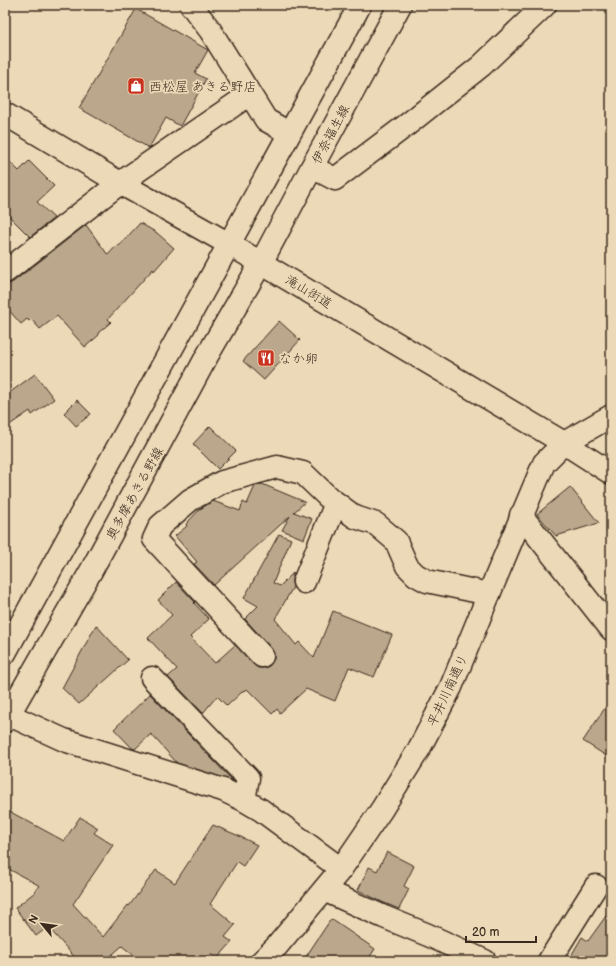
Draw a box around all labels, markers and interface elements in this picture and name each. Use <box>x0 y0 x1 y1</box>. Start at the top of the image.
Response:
shop icon: 西松屋 あきる野店 <box>126 76 146 96</box>
place label: 西松屋 あきる野店 <box>149 79 256 95</box>
street label: 伊奈福生線 <box>309 101 354 167</box>
street label: 滝山街道 <box>282 272 335 312</box>
restaurant icon: なか卵 <box>256 348 276 368</box>
place label: なか卵 <box>279 351 318 367</box>
street label: 奥多摩あきる野線 <box>103 443 168 543</box>
street label: 平井川南通り <box>424 652 472 729</box>
north arrow <box>22 904 62 944</box>
text: N <box>26 913 41 926</box>
scale bar <box>466 918 536 944</box>
text: 20 m <box>472 925 499 940</box>

